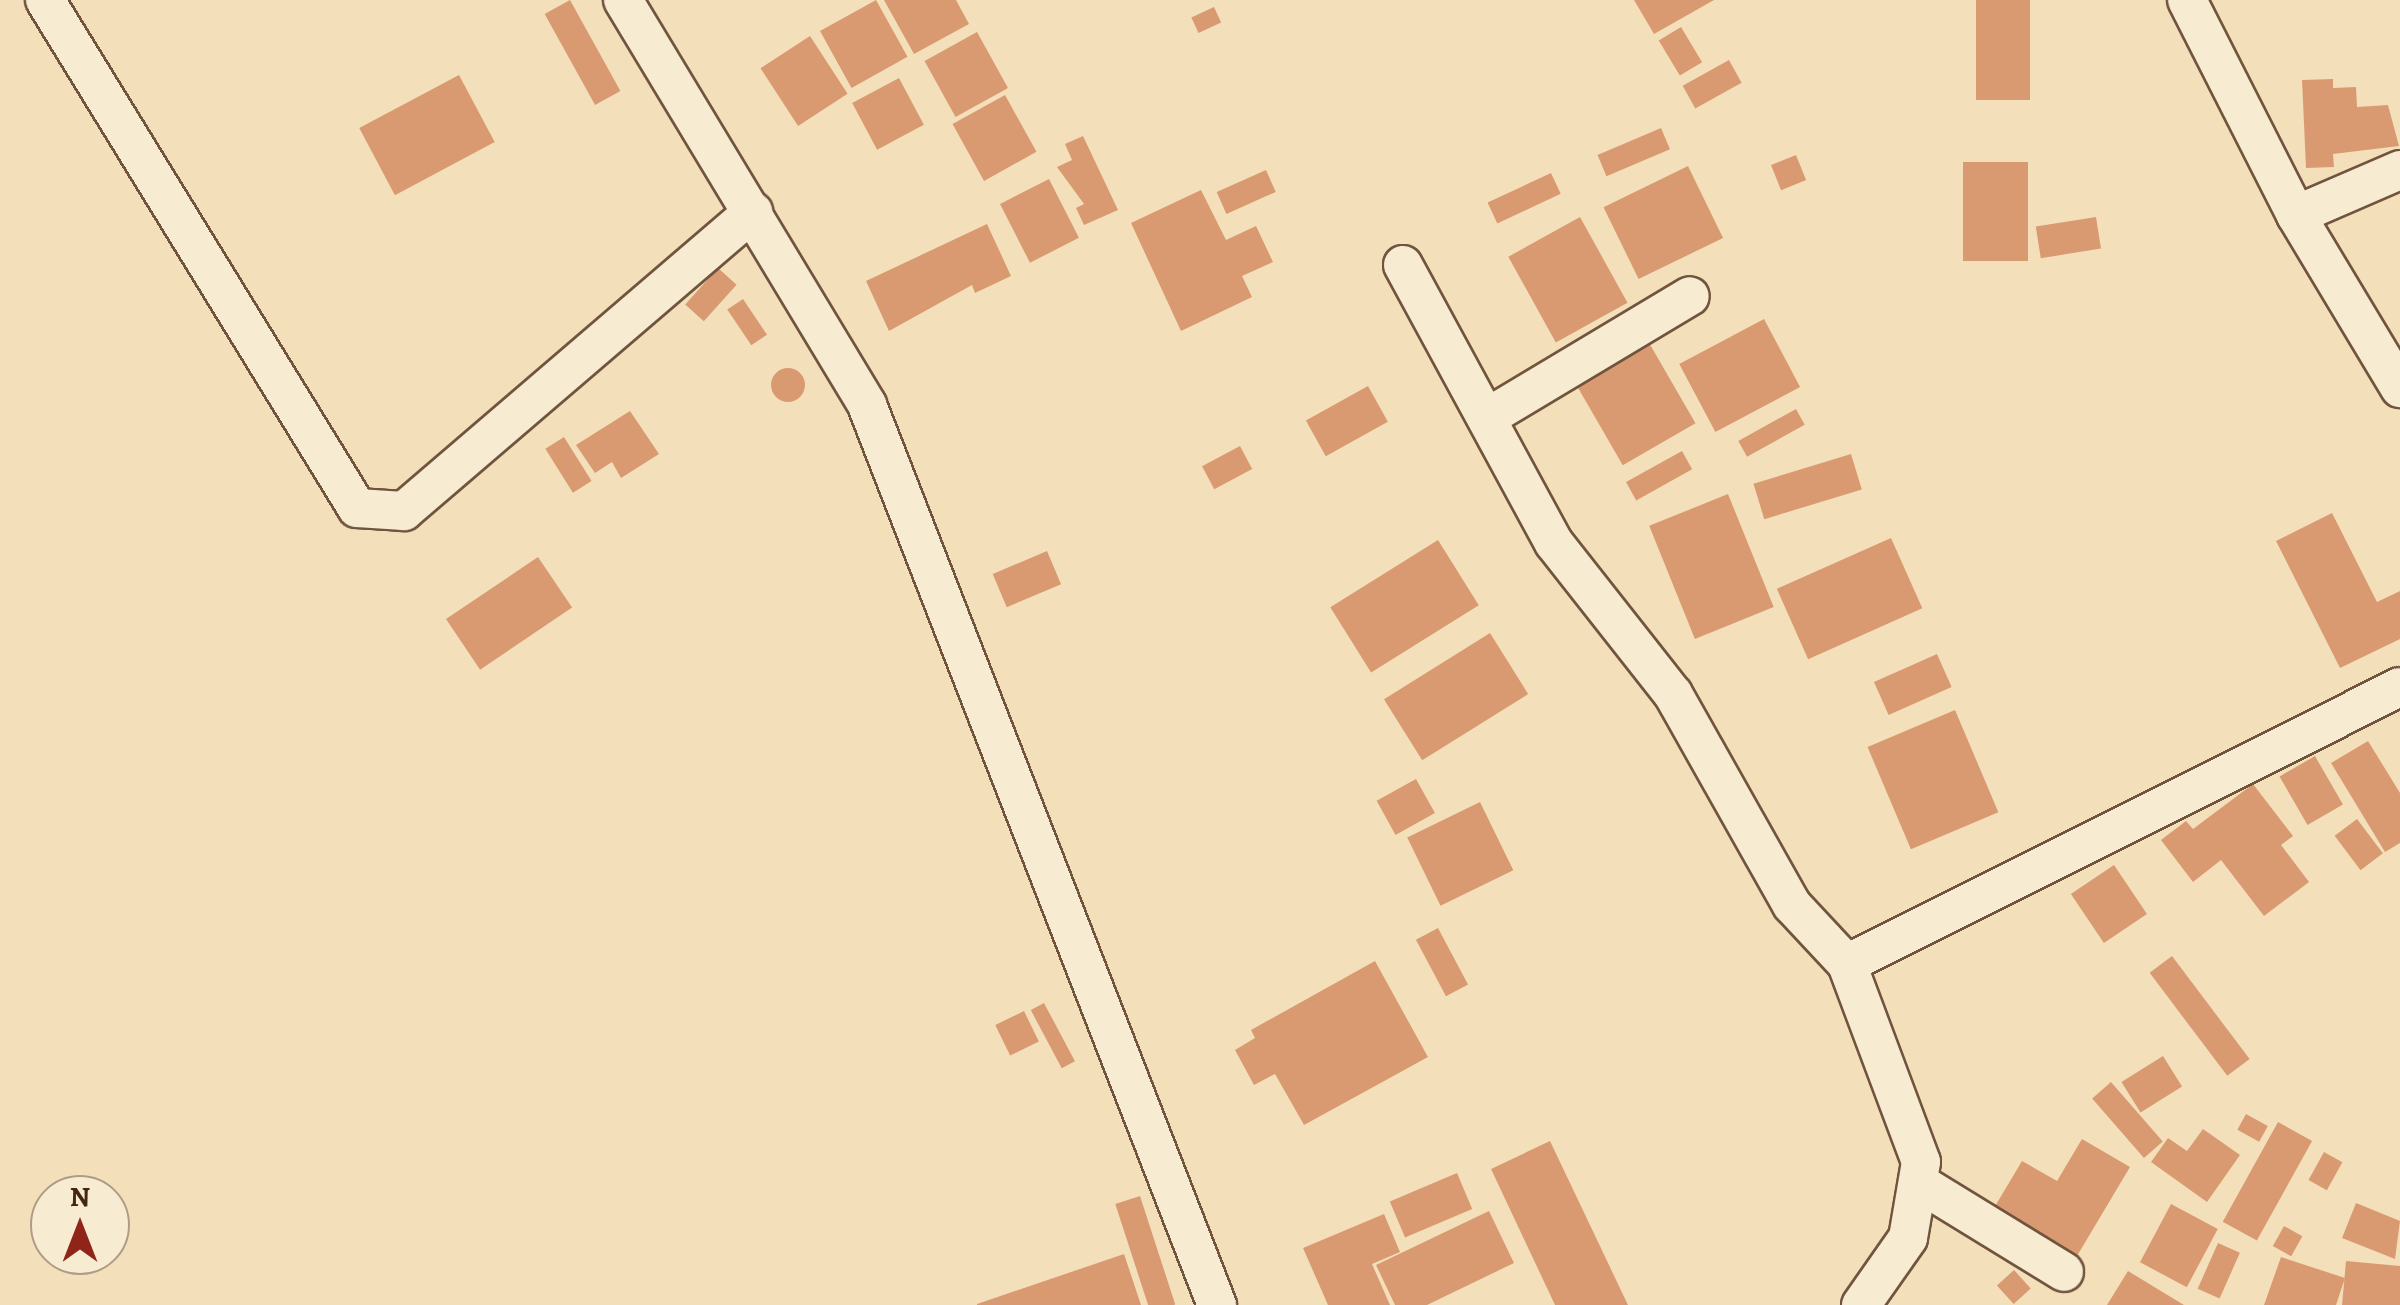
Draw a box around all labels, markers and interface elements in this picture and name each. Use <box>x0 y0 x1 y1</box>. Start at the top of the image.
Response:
north arrow <box>30 1175 130 1275</box>
text: N <box>70 1178 90 1216</box>

